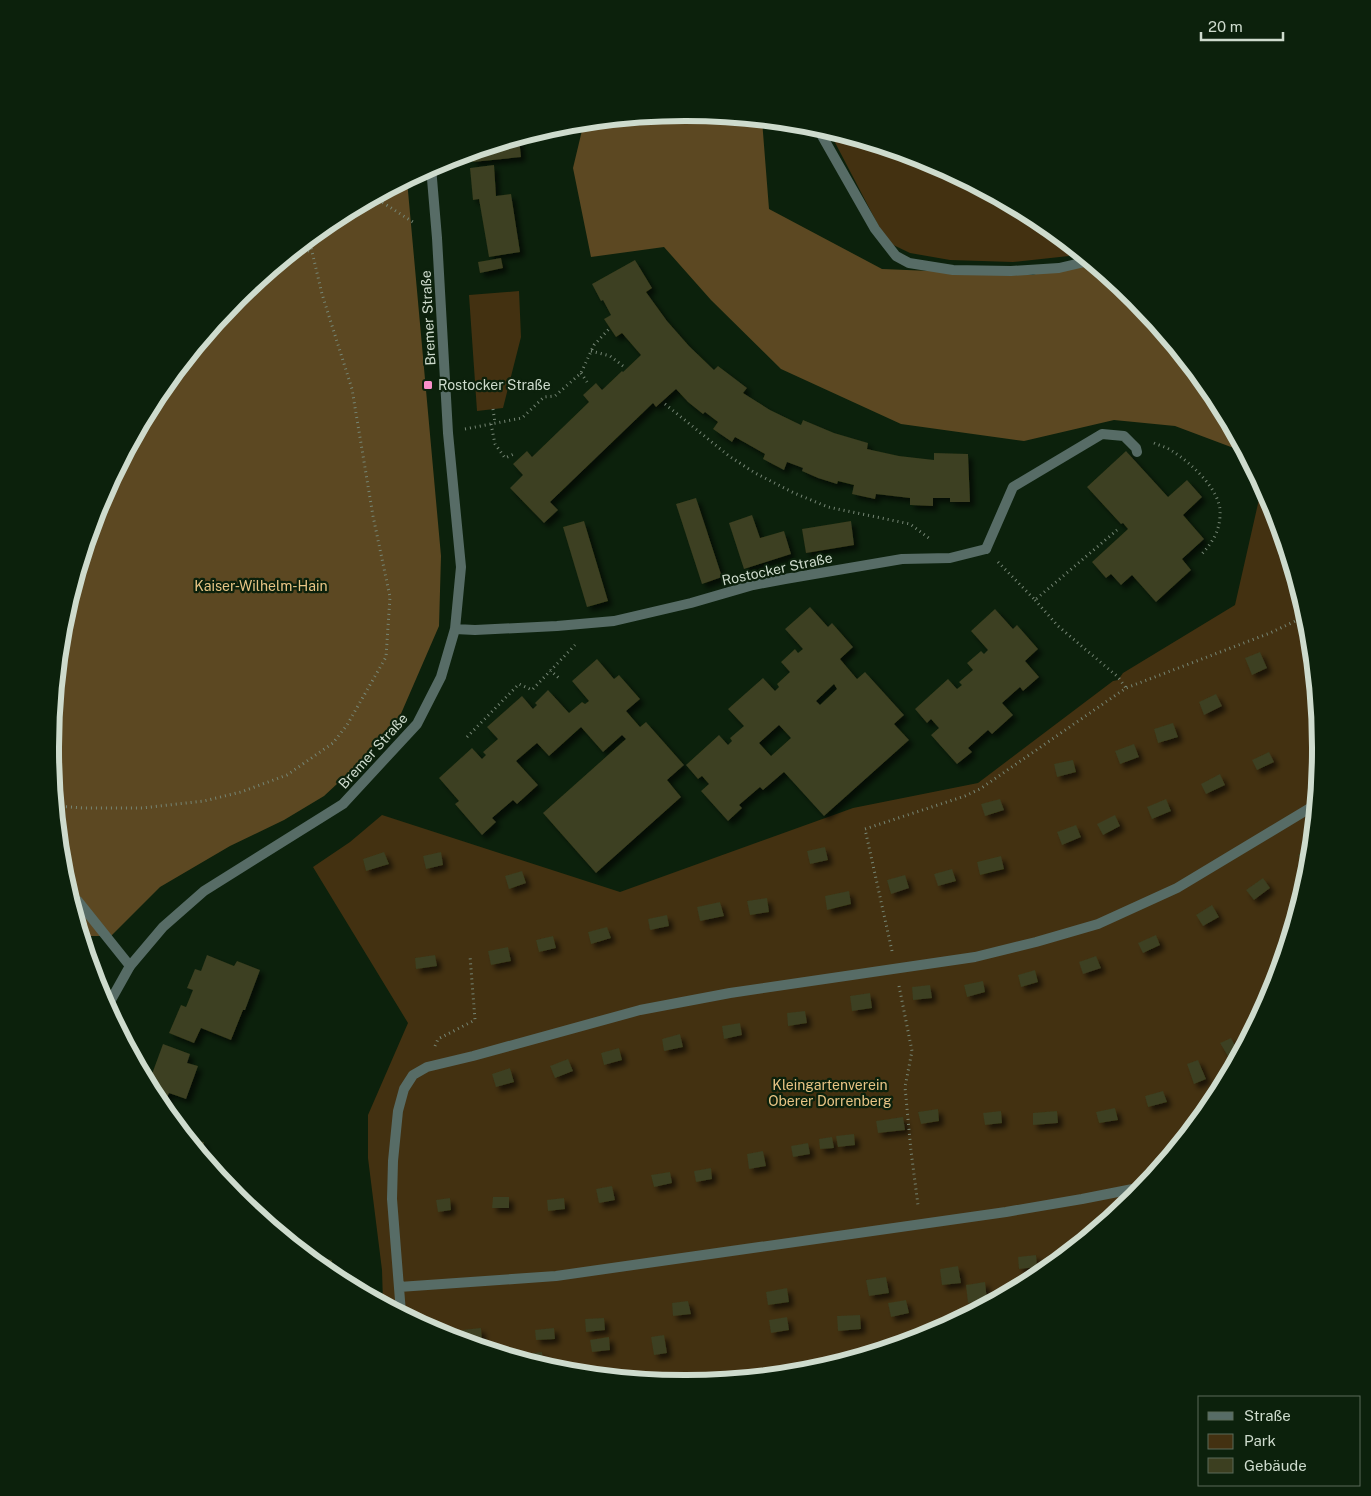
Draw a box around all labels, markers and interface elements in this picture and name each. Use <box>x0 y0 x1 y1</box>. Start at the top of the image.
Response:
scale bar <box>1201 10 1284 42</box>
text: 20 m <box>1208 18 1243 35</box>
street label: Bremer Straße <box>418 270 438 366</box>
place label: Rostocker Straße <box>438 377 551 393</box>
marker: Rostocker Straße <box>422 379 434 391</box>
street label: Rostocker Straße <box>720 549 834 589</box>
park label: Kaiser-Wilhelm-Hain <box>194 578 328 594</box>
street label: Bremer Straße <box>335 710 411 792</box>
park label: Kleingartenverein Oberer Dorrenberg <box>768 1077 892 1109</box>
legend <box>1198 1396 1361 1486</box>
text: Straße <box>1244 1407 1291 1424</box>
text: Park <box>1244 1432 1276 1449</box>
text: Gebäude <box>1244 1457 1307 1474</box>

